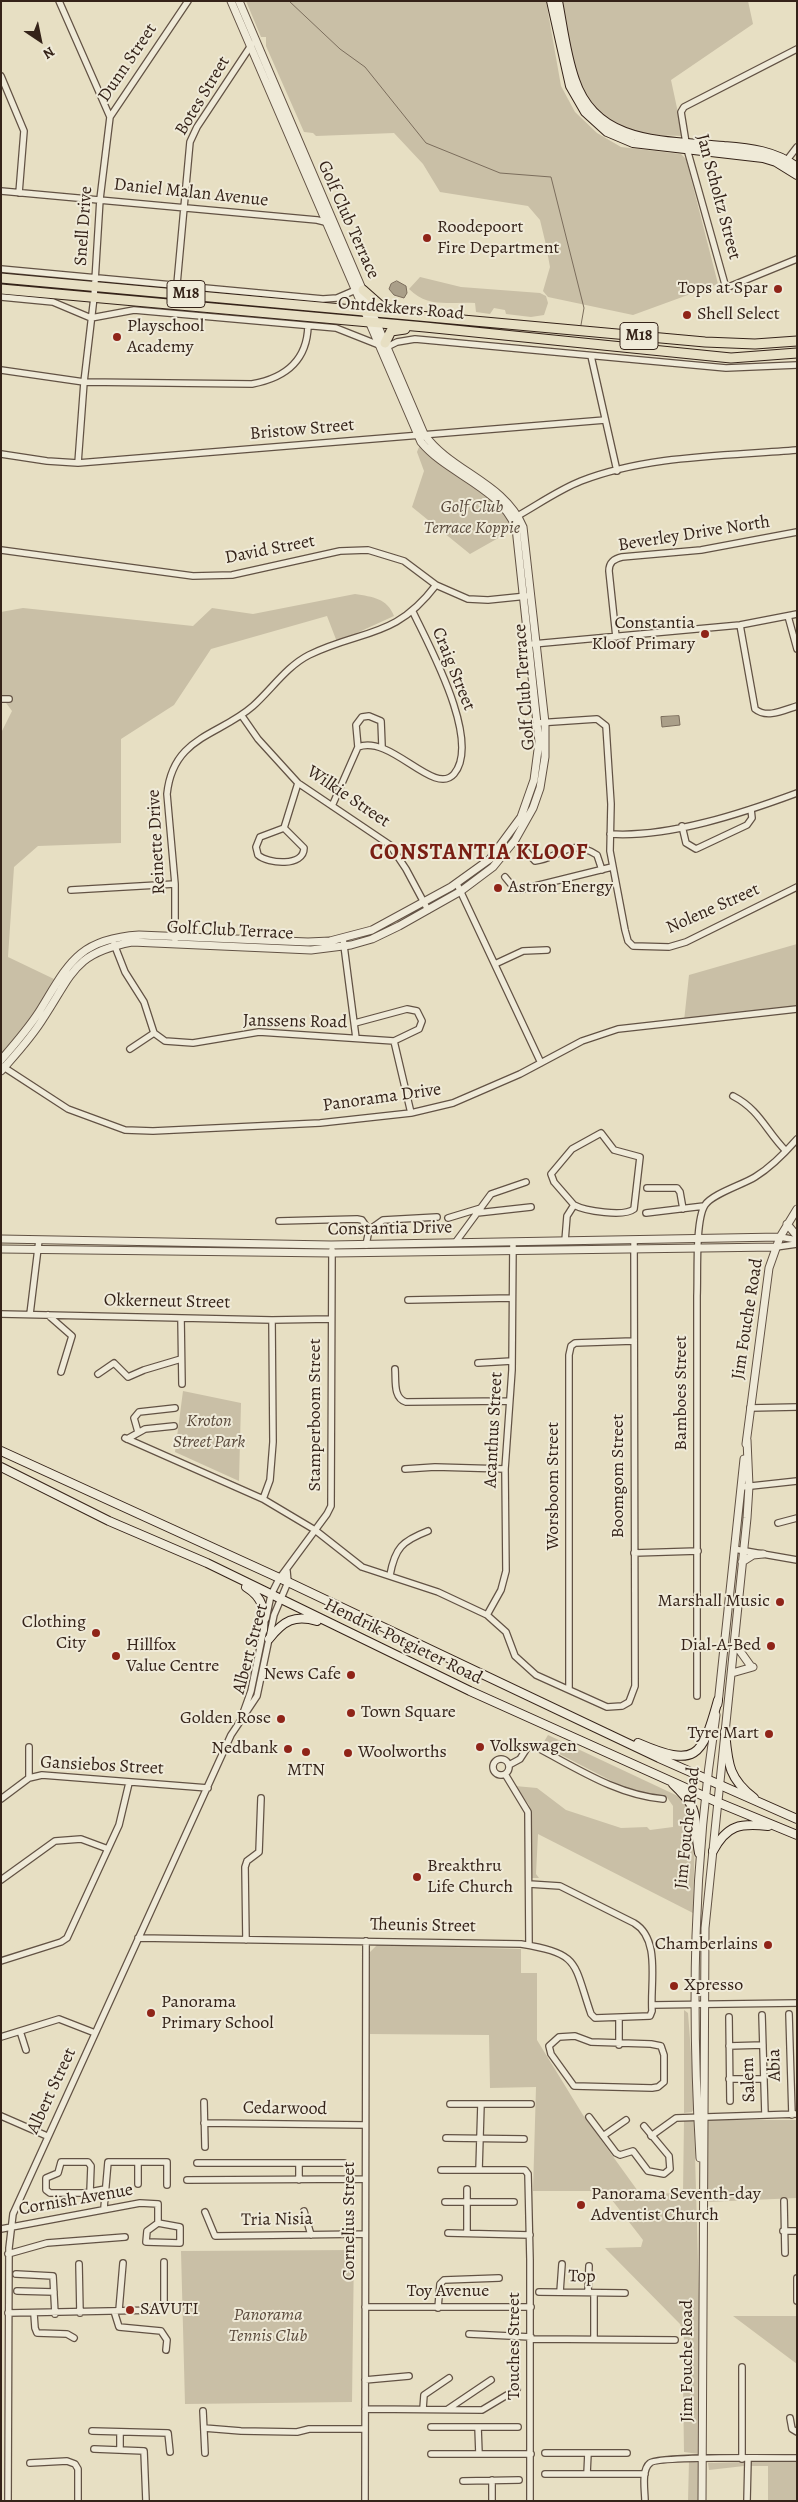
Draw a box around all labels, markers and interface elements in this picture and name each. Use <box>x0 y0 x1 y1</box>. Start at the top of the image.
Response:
north arrow <box>15 15 65 65</box>
street label: Dunn Street <box>94 20 162 106</box>
text: N <box>39 42 58 64</box>
street label: Botes Street <box>171 52 235 140</box>
street label: Jan Scholtz Street <box>691 132 745 262</box>
street label: Golf Club Terrace <box>312 158 384 282</box>
street label: Daniel Malan Avenue <box>113 174 269 212</box>
street label: Snell Drive <box>70 185 98 267</box>
place label: Roodepoort Fire Department <box>437 217 560 260</box>
marker: Roodepoort Fire Department <box>421 232 433 244</box>
place label: Tops at Spar <box>678 278 768 300</box>
road number: M18 <box>167 280 205 308</box>
marker: Tops at Spar <box>772 283 784 295</box>
street label: Ontdekkers Road <box>337 293 465 325</box>
place label: Shell Select <box>697 304 780 326</box>
marker: Shell Select <box>681 309 693 321</box>
place label: Playschool Academy <box>127 316 204 358</box>
road number: M18 <box>620 322 658 350</box>
marker: Playschool Academy <box>111 331 123 343</box>
street label: Bristow Street <box>249 415 355 445</box>
park label: Golf Club Terrace Koppie <box>424 497 520 540</box>
street label: Beverley Drive North <box>617 511 771 557</box>
street label: David Street <box>223 531 317 569</box>
place label: Constantia Kloof Primary <box>592 613 695 656</box>
street label: Golf Club Terrace <box>510 623 540 751</box>
street label: Craig Street <box>427 624 479 714</box>
marker: Constantia Kloof Primary <box>699 628 711 640</box>
street label: Wilkie Street <box>302 761 394 833</box>
street label: Reinette Drive <box>143 789 171 895</box>
district label: CONSTANTIA KLOOF <box>368 841 590 867</box>
place label: Astron Energy <box>508 877 613 899</box>
street label: Nolene Street <box>663 879 763 939</box>
marker: Astron Energy <box>492 882 504 894</box>
street label: Golf Club Terrace <box>166 917 294 945</box>
street label: Janssens Road <box>243 1010 347 1034</box>
street label: Panorama Drive <box>321 1079 443 1117</box>
street label: Constantia Drive <box>328 1217 452 1241</box>
street label: Jim Fouche Road <box>728 1257 768 1381</box>
street label: Okkerneut Street <box>104 1290 230 1314</box>
street label: Bamboes Street <box>671 1335 693 1451</box>
street label: Stamperboom Street <box>305 1338 327 1492</box>
street label: Acanthus Street <box>480 1371 508 1489</box>
park label: Kroton Street Park <box>173 1411 245 1454</box>
street label: Boomgom Street <box>608 1414 630 1538</box>
street label: Worsboom Street <box>543 1422 565 1550</box>
place label: Marshall Music <box>658 1591 770 1613</box>
street label: Hendrik Potgieter Road <box>320 1594 486 1690</box>
marker: Marshall Music <box>774 1596 786 1608</box>
street label: Albert Street <box>229 1602 273 1696</box>
place label: Clothing City <box>22 1612 86 1655</box>
marker: Clothing City <box>90 1627 102 1639</box>
place label: Hillfox Value Centre <box>126 1635 219 1678</box>
place label: Dial-A-Bed <box>680 1635 761 1657</box>
marker: Dial-A-Bed <box>765 1640 777 1652</box>
marker: Hillfox Value Centre <box>110 1650 122 1662</box>
place label: News Cafe <box>264 1664 341 1686</box>
marker: News Cafe <box>345 1669 357 1681</box>
place label: Town Square <box>361 1702 456 1724</box>
marker: Town Square <box>345 1707 357 1719</box>
place label: Golden Rose <box>180 1708 271 1730</box>
marker: Golden Rose <box>275 1713 287 1725</box>
place label: Tyre Mart <box>687 1723 759 1745</box>
marker: Tyre Mart <box>763 1728 775 1740</box>
place label: Volkswagen <box>490 1736 577 1758</box>
place label: Nedbank <box>211 1738 278 1760</box>
marker: Volkswagen <box>474 1741 486 1753</box>
place label: Woolworths <box>358 1742 447 1764</box>
marker: Nedbank <box>282 1743 294 1755</box>
marker: MTN <box>300 1746 312 1758</box>
marker: Woolworths <box>342 1747 354 1759</box>
street label: Gansiebos Street <box>40 1752 164 1780</box>
place label: MTN <box>287 1760 325 1782</box>
street label: Jim Fouche Road <box>671 1766 705 1890</box>
place label: Breakthru Life Church <box>427 1856 513 1898</box>
marker: Breakthru Life Church <box>411 1871 423 1883</box>
street label: Theunis Street <box>370 1914 476 1938</box>
place label: Chamberlains <box>655 1934 758 1956</box>
marker: Chamberlains <box>762 1939 774 1951</box>
place label: Xpresso <box>684 1975 743 1997</box>
marker: Xpresso <box>668 1980 680 1992</box>
place label: Panorama Primary School <box>161 1992 274 2035</box>
marker: Panorama Primary School <box>145 2007 157 2019</box>
street label: Albert Street <box>23 2045 81 2137</box>
street label: Abia <box>764 2048 786 2082</box>
street label: Salem <box>737 2057 761 2103</box>
street label: Cedarwood <box>243 2097 327 2121</box>
street label: Cornelius Street <box>339 2162 361 2280</box>
street label: Cornish Avenue <box>17 2179 135 2221</box>
place label: Panorama Seventh-day Adventist Church <box>591 2184 761 2226</box>
marker: Panorama Seventh-day Adventist Church <box>575 2199 587 2211</box>
street label: Tria Nisia <box>241 2209 313 2231</box>
street label: Top <box>568 2266 596 2288</box>
street label: Toy Avenue <box>407 2281 489 2303</box>
street label: Touches Street <box>504 2292 526 2400</box>
place label: SAVUTI <box>140 2299 199 2321</box>
street label: Jim Fouche Road <box>677 2300 699 2422</box>
marker: SAVUTI <box>124 2304 136 2316</box>
park label: Panorama Tennis Club <box>229 2305 307 2348</box>

